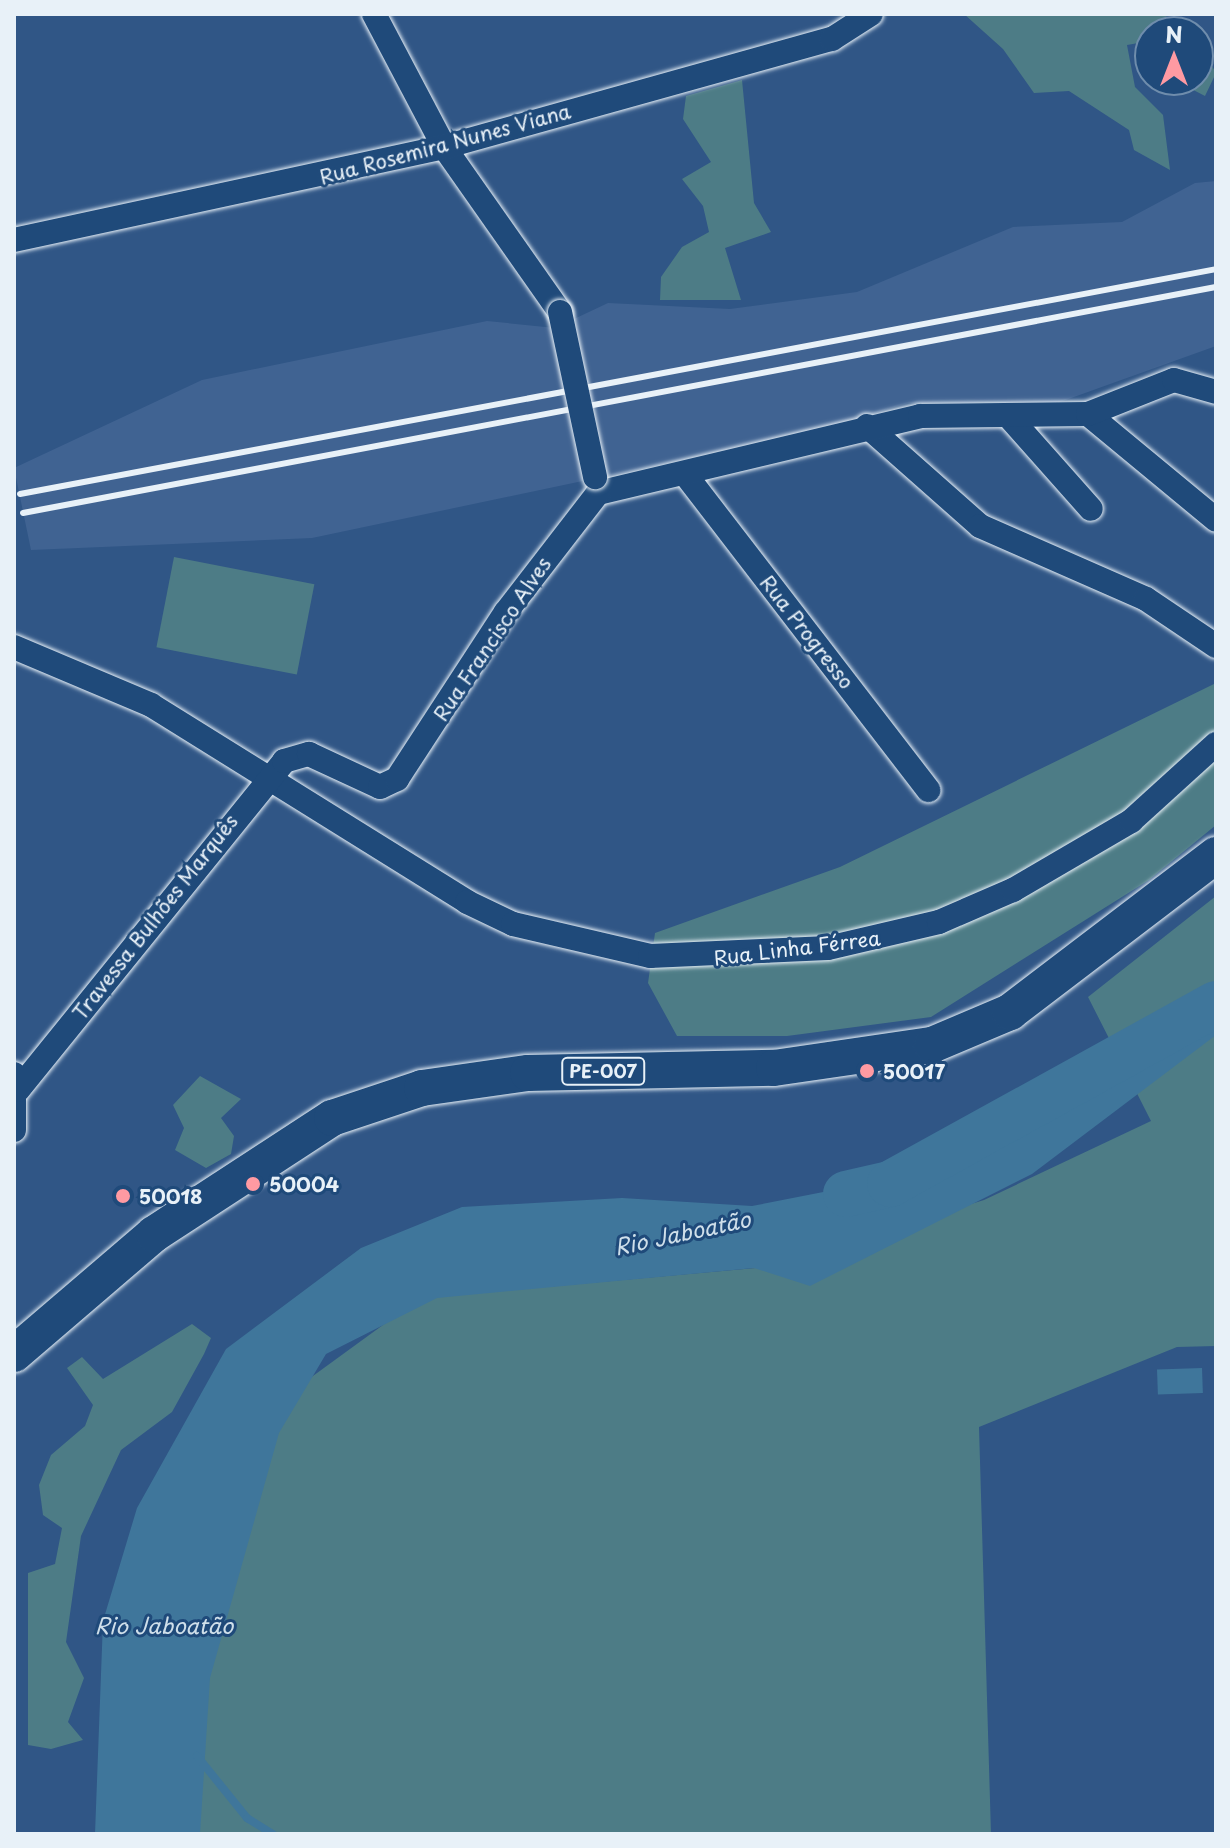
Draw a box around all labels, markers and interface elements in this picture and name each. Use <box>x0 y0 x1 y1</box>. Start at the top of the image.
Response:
north arrow <box>1134 16 1214 96</box>
text: N <box>1165 17 1183 50</box>
street label: Rua Rosemira Nunes Viana <box>315 98 575 190</box>
street label: Rua Francisco Alves <box>428 552 556 726</box>
street label: Rua Progresso <box>755 570 859 694</box>
street label: Travessa Bulhões Marquês <box>67 809 243 1025</box>
street label: Rua Linha Férrea <box>713 926 881 970</box>
road number: PE-007 <box>561 1057 645 1085</box>
place label: 50017 <box>883 1059 945 1083</box>
marker: 50017 <box>858 1062 876 1080</box>
place label: 50004 <box>269 1172 339 1196</box>
marker: 50004 <box>244 1175 262 1193</box>
place label: 50018 <box>139 1184 203 1208</box>
marker: 50018 <box>114 1187 132 1205</box>
water label: Rio Jaboatão <box>611 1205 753 1259</box>
water label: Rio Jaboatão <box>94 1612 234 1638</box>

